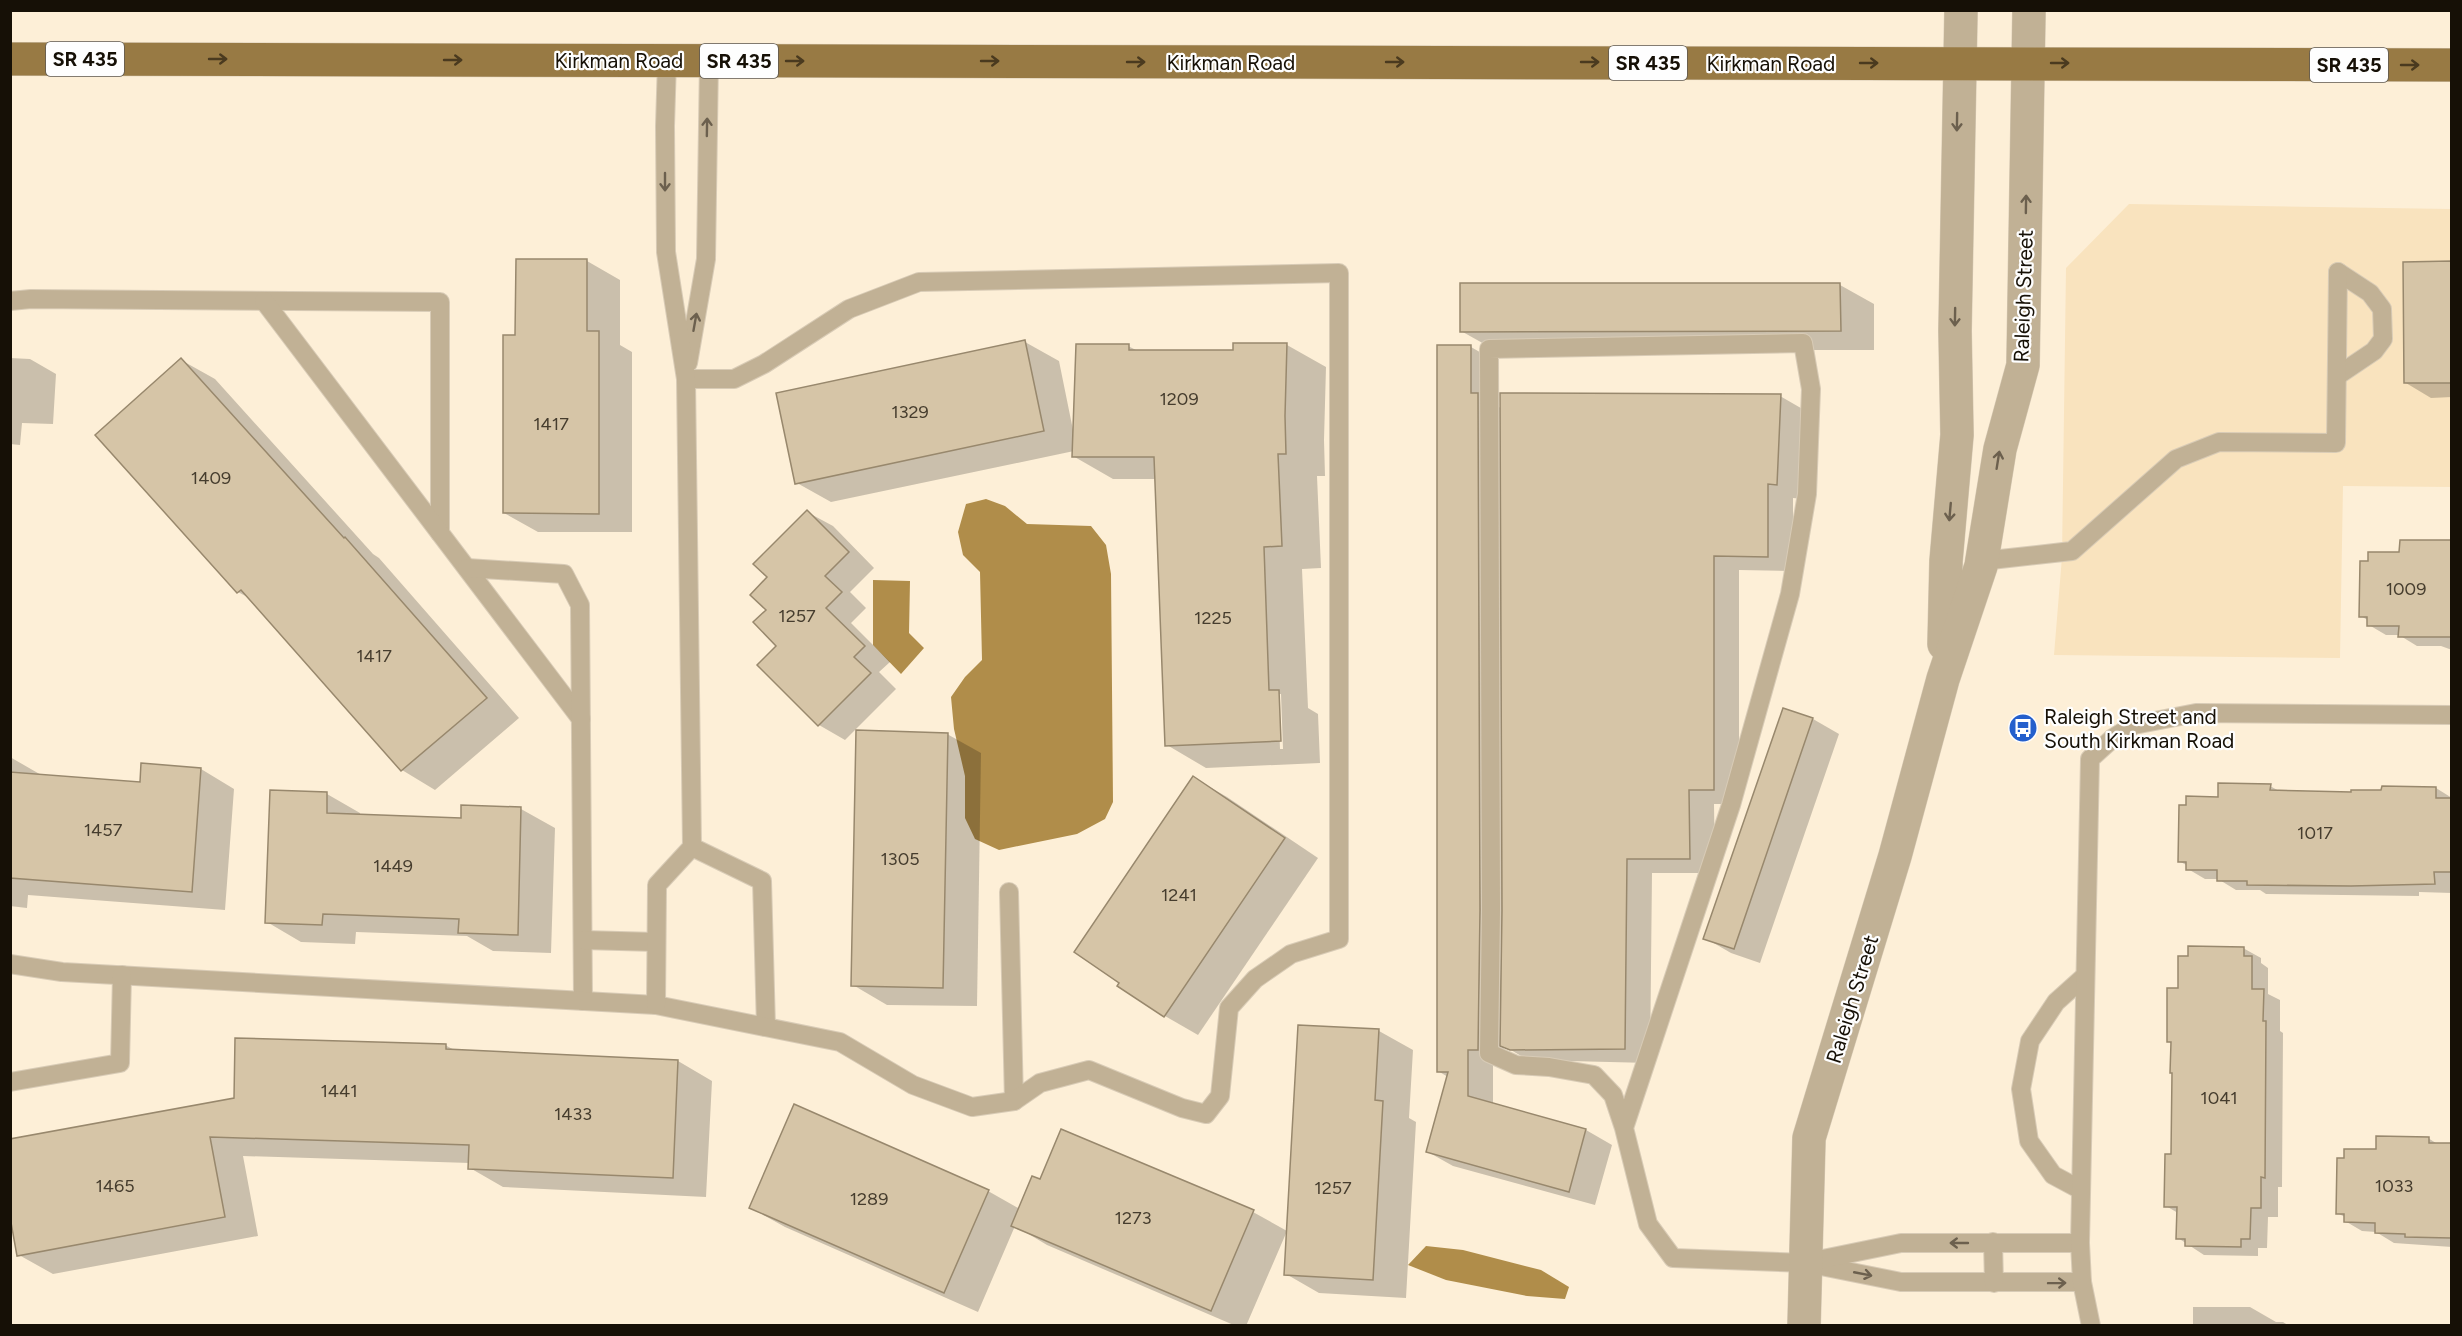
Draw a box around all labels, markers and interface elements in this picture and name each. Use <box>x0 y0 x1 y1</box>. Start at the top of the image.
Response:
road number: SR 435 <box>46 42 124 76</box>
road number: SR 435 <box>700 44 778 78</box>
road number: SR 435 <box>1609 46 1687 80</box>
street label: Kirkman Road <box>555 48 683 73</box>
road number: SR 435 <box>2310 48 2388 82</box>
street label: Kirkman Road <box>1167 50 1295 75</box>
street label: Kirkman Road <box>1707 51 1835 76</box>
one-way arrow <box>208 53 228 65</box>
one-way arrow <box>443 54 463 66</box>
one-way arrow <box>785 55 805 67</box>
one-way arrow <box>980 56 1000 67</box>
one-way arrow <box>1125 56 1145 68</box>
one-way arrow <box>1385 56 1405 68</box>
one-way arrow <box>1580 56 1600 68</box>
one-way arrow <box>1859 57 1879 69</box>
one-way arrow <box>2049 57 2069 69</box>
one-way arrow <box>2400 59 2420 71</box>
one-way arrow <box>1952 111 1963 131</box>
one-way arrow <box>702 118 713 138</box>
one-way arrow <box>659 171 671 191</box>
one-way arrow <box>2020 194 2031 214</box>
street label: Raleigh Street <box>2008 229 2038 363</box>
one-way arrow <box>1949 306 1961 326</box>
one-way arrow <box>690 312 701 332</box>
house number: 1209 <box>1159 388 1199 410</box>
house number: 1329 <box>891 401 929 423</box>
house number: 1417 <box>533 413 569 435</box>
one-way arrow <box>1993 450 2004 470</box>
house number: 1409 <box>191 467 231 489</box>
one-way arrow <box>1944 501 1955 521</box>
house number: 1009 <box>2386 578 2426 600</box>
house number: 1257 <box>778 605 816 627</box>
house number: 1225 <box>1194 607 1232 629</box>
house number: 1417 <box>356 645 392 667</box>
place label: Raleigh Street and South Kirkman Road <box>2044 704 2234 753</box>
bus stop icon: Raleigh Street and South Kirkman Road <box>2007 712 2039 744</box>
house number: 1457 <box>84 819 123 841</box>
house number: 1017 <box>2297 822 2333 844</box>
house number: 1305 <box>880 848 920 870</box>
house number: 1449 <box>373 855 413 877</box>
house number: 1241 <box>1161 884 1197 906</box>
street label: Raleigh Street <box>1821 932 1883 1066</box>
house number: 1441 <box>320 1080 358 1102</box>
house number: 1041 <box>2200 1087 2238 1109</box>
house number: 1433 <box>554 1103 592 1125</box>
house number: 1465 <box>95 1175 135 1197</box>
house number: 1033 <box>2375 1175 2413 1197</box>
house number: 1257 <box>1314 1177 1352 1199</box>
house number: 1289 <box>850 1188 888 1210</box>
house number: 1273 <box>1115 1207 1151 1229</box>
one-way arrow <box>1949 1237 1969 1249</box>
one-way arrow <box>1853 1269 1872 1280</box>
one-way arrow <box>2047 1277 2067 1289</box>

